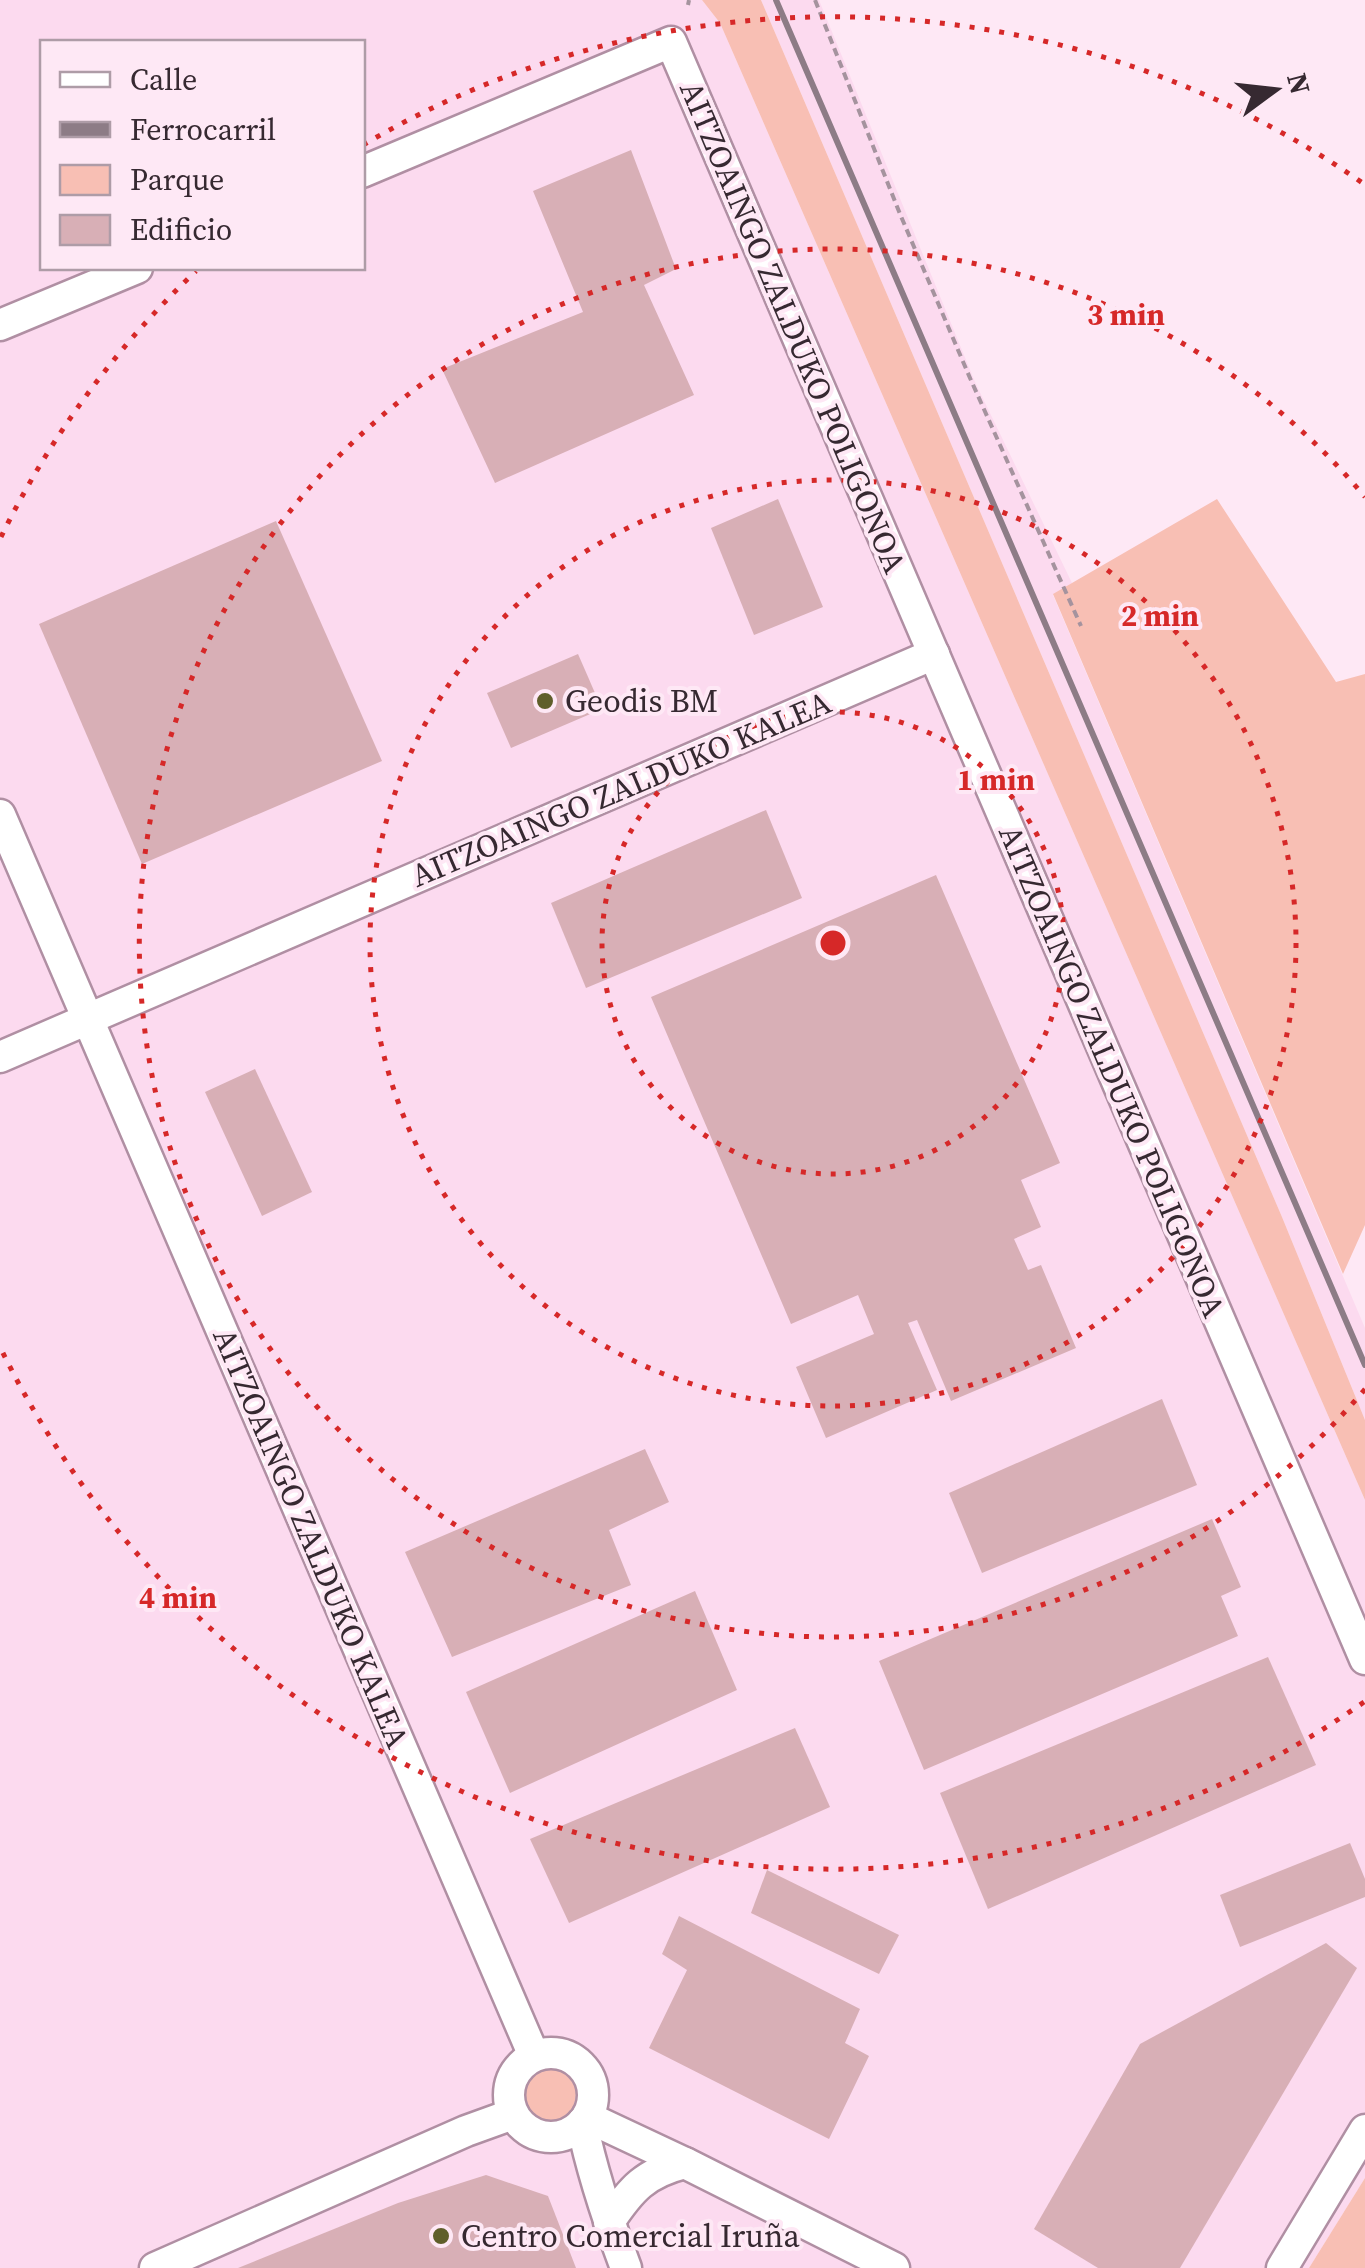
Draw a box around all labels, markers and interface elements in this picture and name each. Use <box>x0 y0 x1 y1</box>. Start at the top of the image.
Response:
legend <box>40 40 365 270</box>
north arrow <box>1225 40 1325 140</box>
text: Calle <box>130 59 197 100</box>
text: N <box>1278 69 1320 98</box>
street label: AITZOAINGO ZALDUKO POLIGONOA <box>669 74 917 580</box>
text: Ferrocarril <box>130 109 276 150</box>
text: Parque <box>130 159 224 200</box>
text: Edificio <box>130 209 232 250</box>
text: 3 min <box>1087 294 1165 335</box>
text: 2 min <box>1121 595 1199 636</box>
place label: Geodis BM <box>565 679 718 723</box>
street label: AITZOAINGO ZALDUKO KALEA <box>404 680 838 898</box>
marker: Geodis BM <box>534 690 556 712</box>
text: 1 min <box>957 759 1035 800</box>
street label: AITZOAINGO ZALDUKO POLIGONOA <box>988 818 1236 1324</box>
centre of rings <box>815 925 851 961</box>
street label: AITZOAINGO ZALDUKO KALEA <box>202 1321 420 1755</box>
text: 4 min <box>139 1577 217 1618</box>
place label: Centro Comercial Iruña <box>461 2214 800 2258</box>
marker: Centro Comercial Iruña <box>430 2225 452 2247</box>

